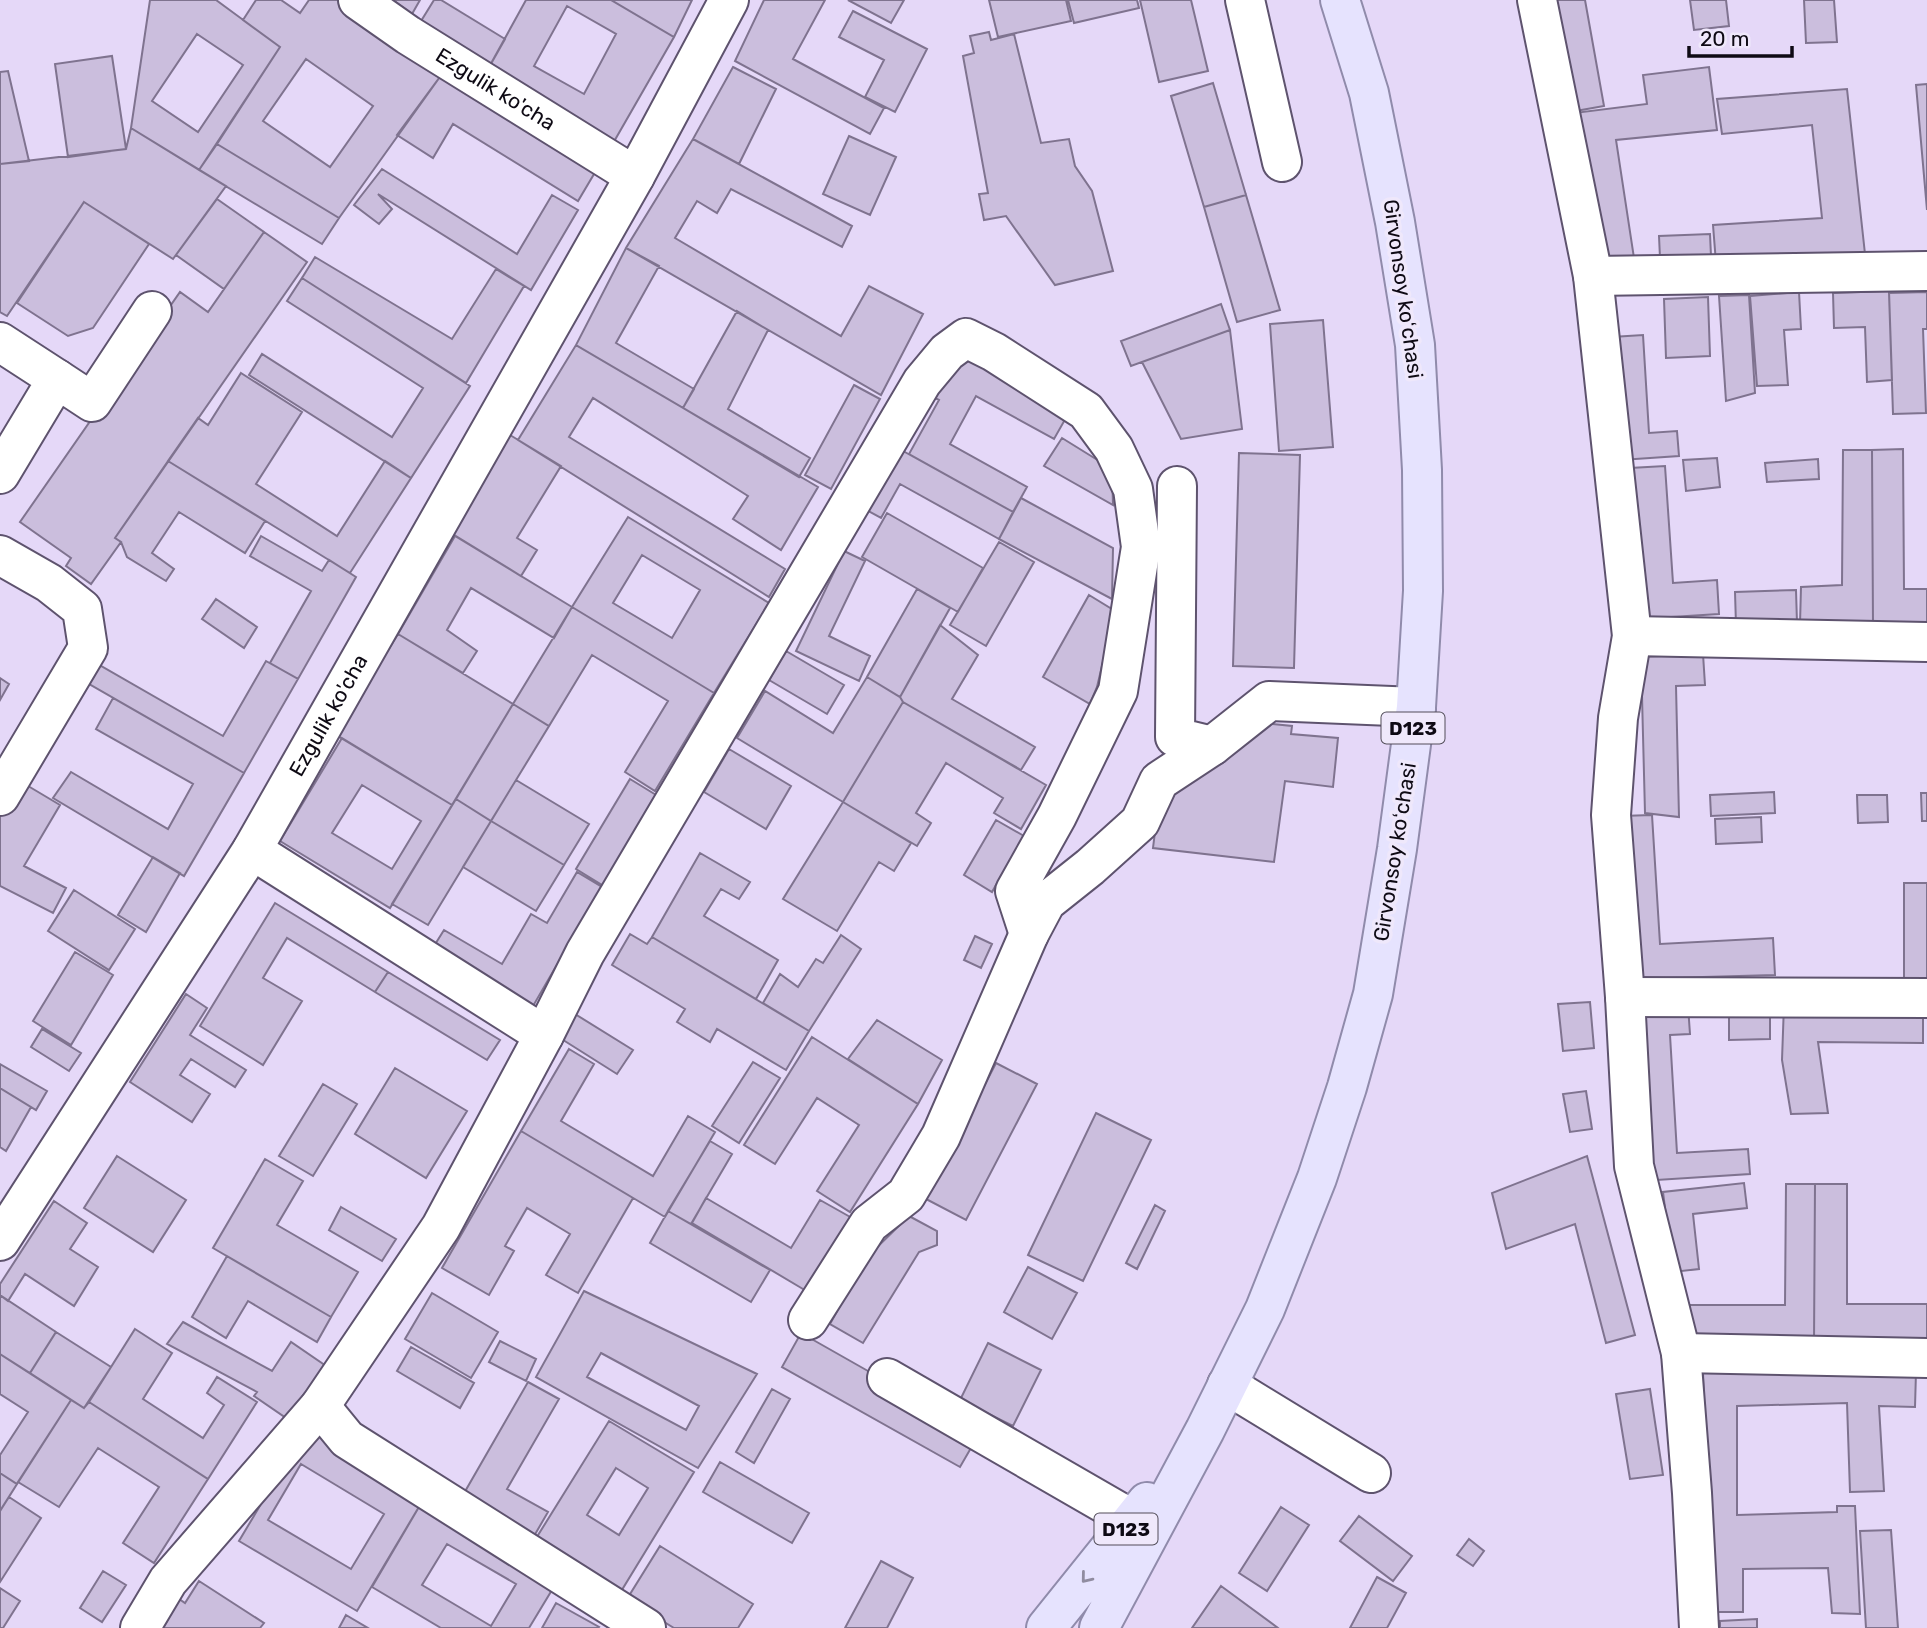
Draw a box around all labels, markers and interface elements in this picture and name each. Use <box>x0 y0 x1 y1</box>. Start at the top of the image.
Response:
scale bar <box>1689 14 1792 58</box>
text: 20 m <box>1700 26 1749 51</box>
street label: Ezgulik ko'cha <box>431 42 560 135</box>
street label: Girvonsoy koʻchasi <box>1379 198 1428 380</box>
street label: Ezgulik ko'cha <box>284 650 373 781</box>
road number: D123 <box>1382 712 1444 744</box>
street label: Girvonsoy koʻchasi <box>1368 761 1421 943</box>
road number: D123 <box>1094 1513 1158 1544</box>
one-way arrow <box>1081 1571 1094 1583</box>

